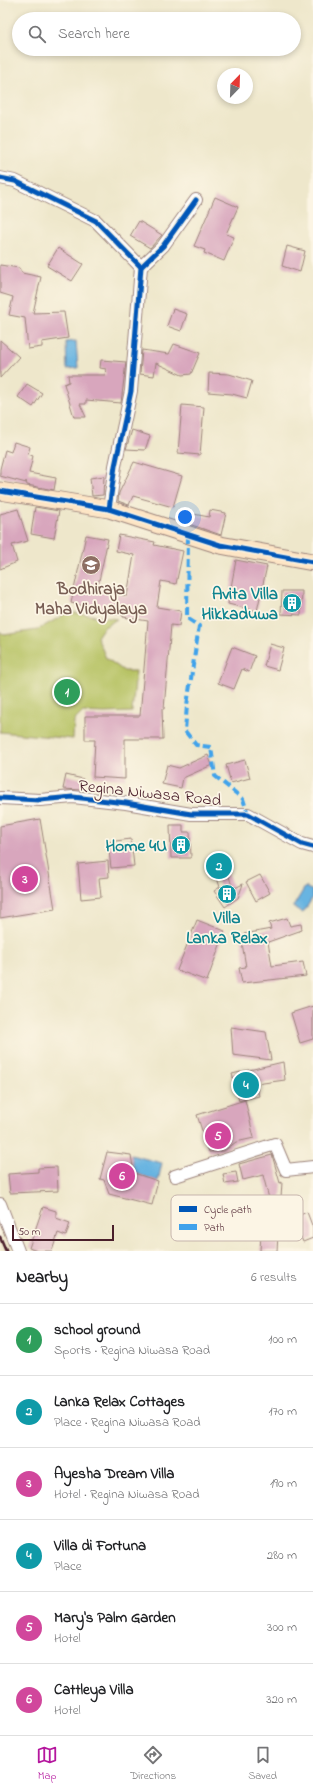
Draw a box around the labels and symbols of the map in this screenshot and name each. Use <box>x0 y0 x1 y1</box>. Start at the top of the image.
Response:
north arrow <box>217 68 253 104</box>
your location <box>175 507 195 527</box>
school or university icon: Bodhiraja Maha Vidyalaya <box>80 554 102 576</box>
place label: Bodhiraja Maha Vidyalaya <box>35 577 147 624</box>
place label: Avita Villa Hikkaduwa <box>201 582 278 627</box>
building icon: Avita Villa Hikkaduwa <box>281 592 303 614</box>
pin: 1 <box>54 677 80 707</box>
street label: Regina Niwasa Road <box>77 774 223 815</box>
place label: Home 4U <box>105 834 167 859</box>
building icon: Home 4U <box>170 834 192 856</box>
pin: 2 <box>206 851 232 881</box>
pin: 3 <box>12 864 38 894</box>
building icon: Villa Lanka Relax <box>216 883 238 905</box>
place label: Villa Lanka Relax <box>186 906 268 951</box>
pin: 4 <box>233 1070 259 1100</box>
pin: 5 <box>205 1121 231 1151</box>
pin: 6 <box>109 1161 135 1191</box>
legend <box>171 1195 303 1241</box>
text: Cycle path <box>204 1202 252 1219</box>
text: Path <box>204 1220 225 1236</box>
scale bar <box>12 1223 114 1242</box>

